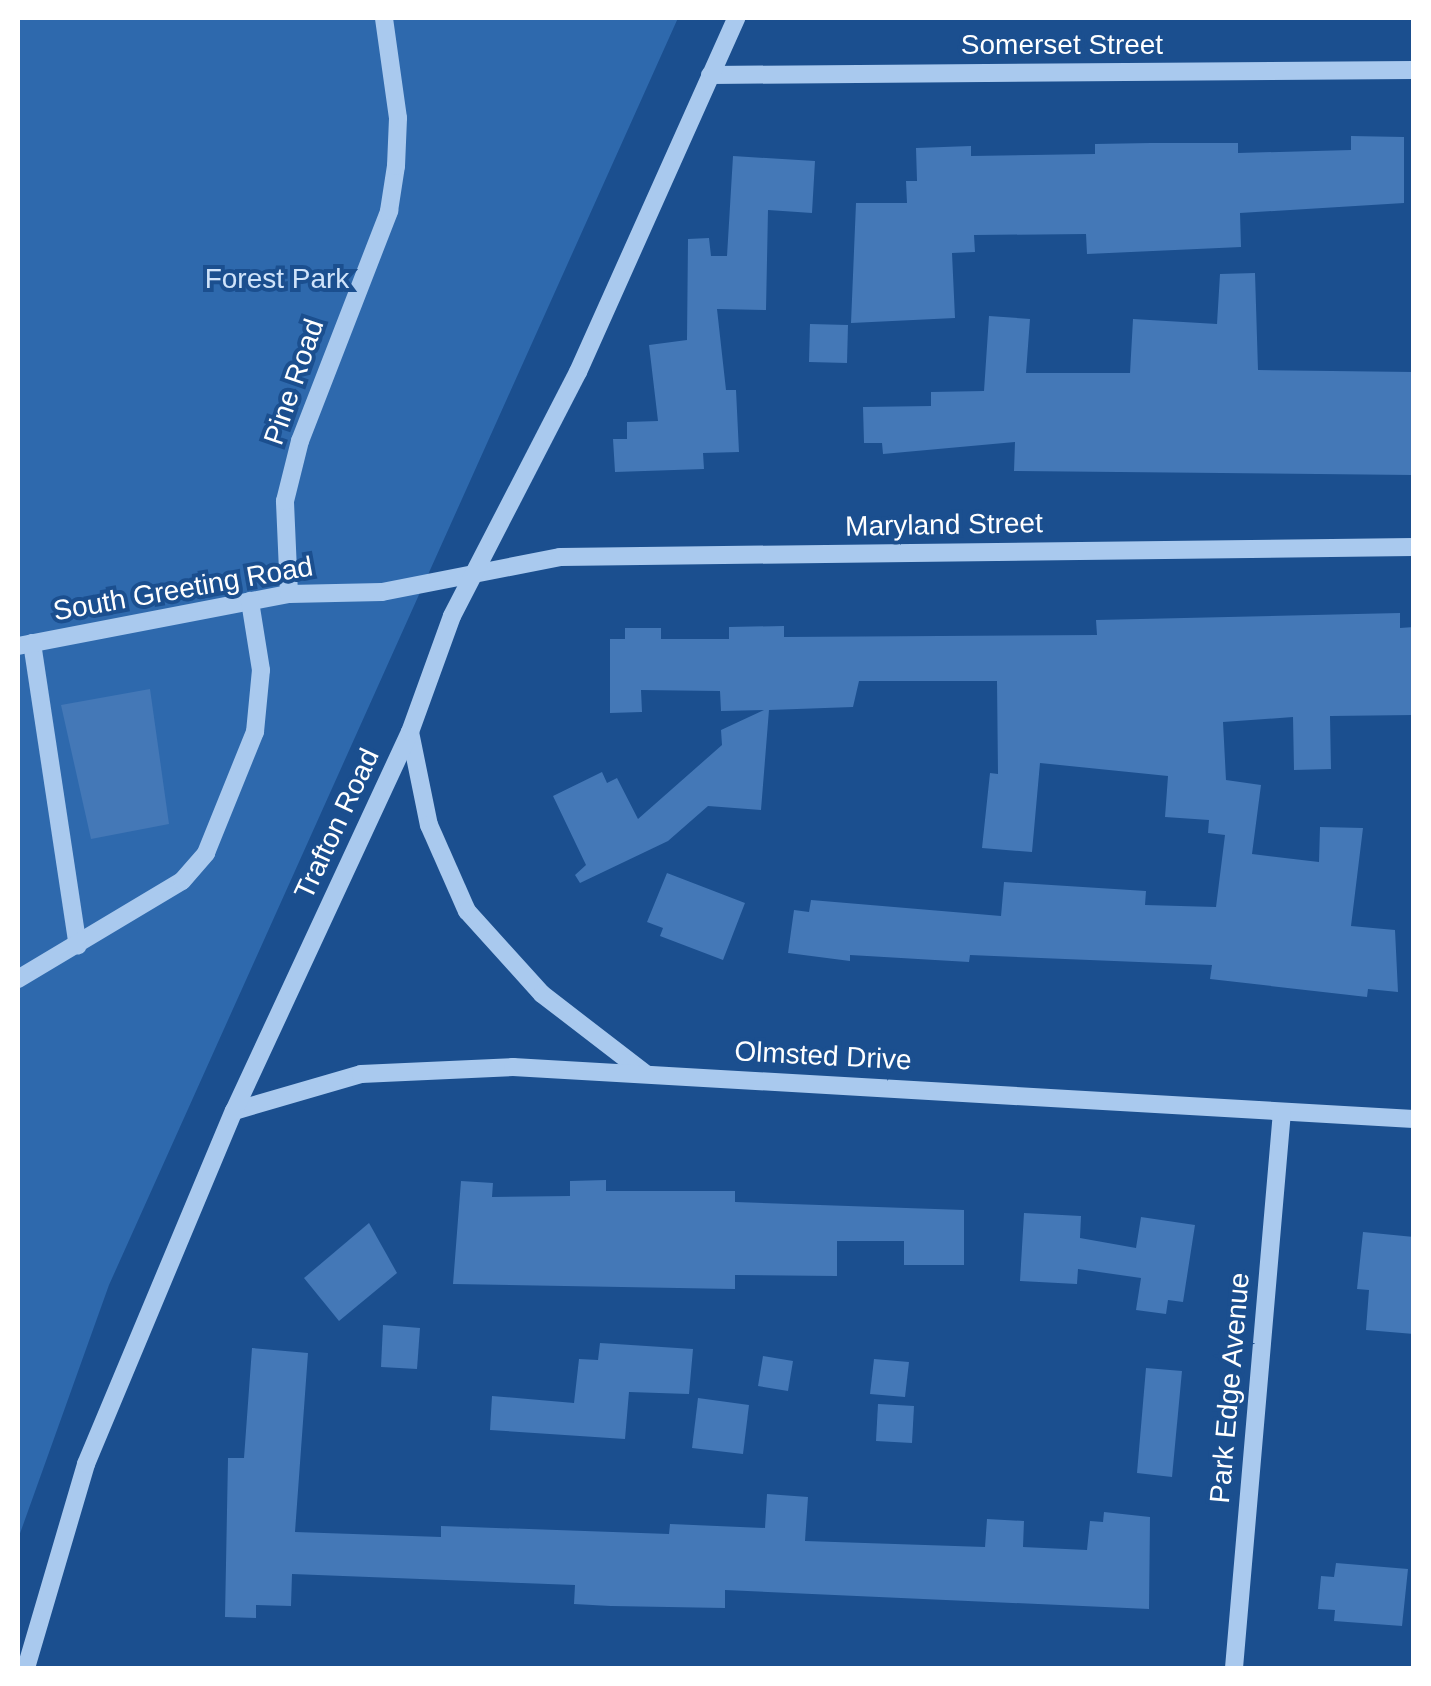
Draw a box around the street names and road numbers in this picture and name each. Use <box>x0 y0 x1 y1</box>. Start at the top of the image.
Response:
street label: Somerset Street <box>961 28 1163 62</box>
street label: Pine Road <box>257 315 331 449</box>
street label: Maryland Street <box>845 506 1043 544</box>
street label: South Greeting Road <box>51 550 315 628</box>
street label: Trafton Road <box>287 743 387 905</box>
street label: Olmsted Drive <box>734 1035 912 1077</box>
street label: Park Edge Avenue <box>1203 1270 1257 1506</box>

